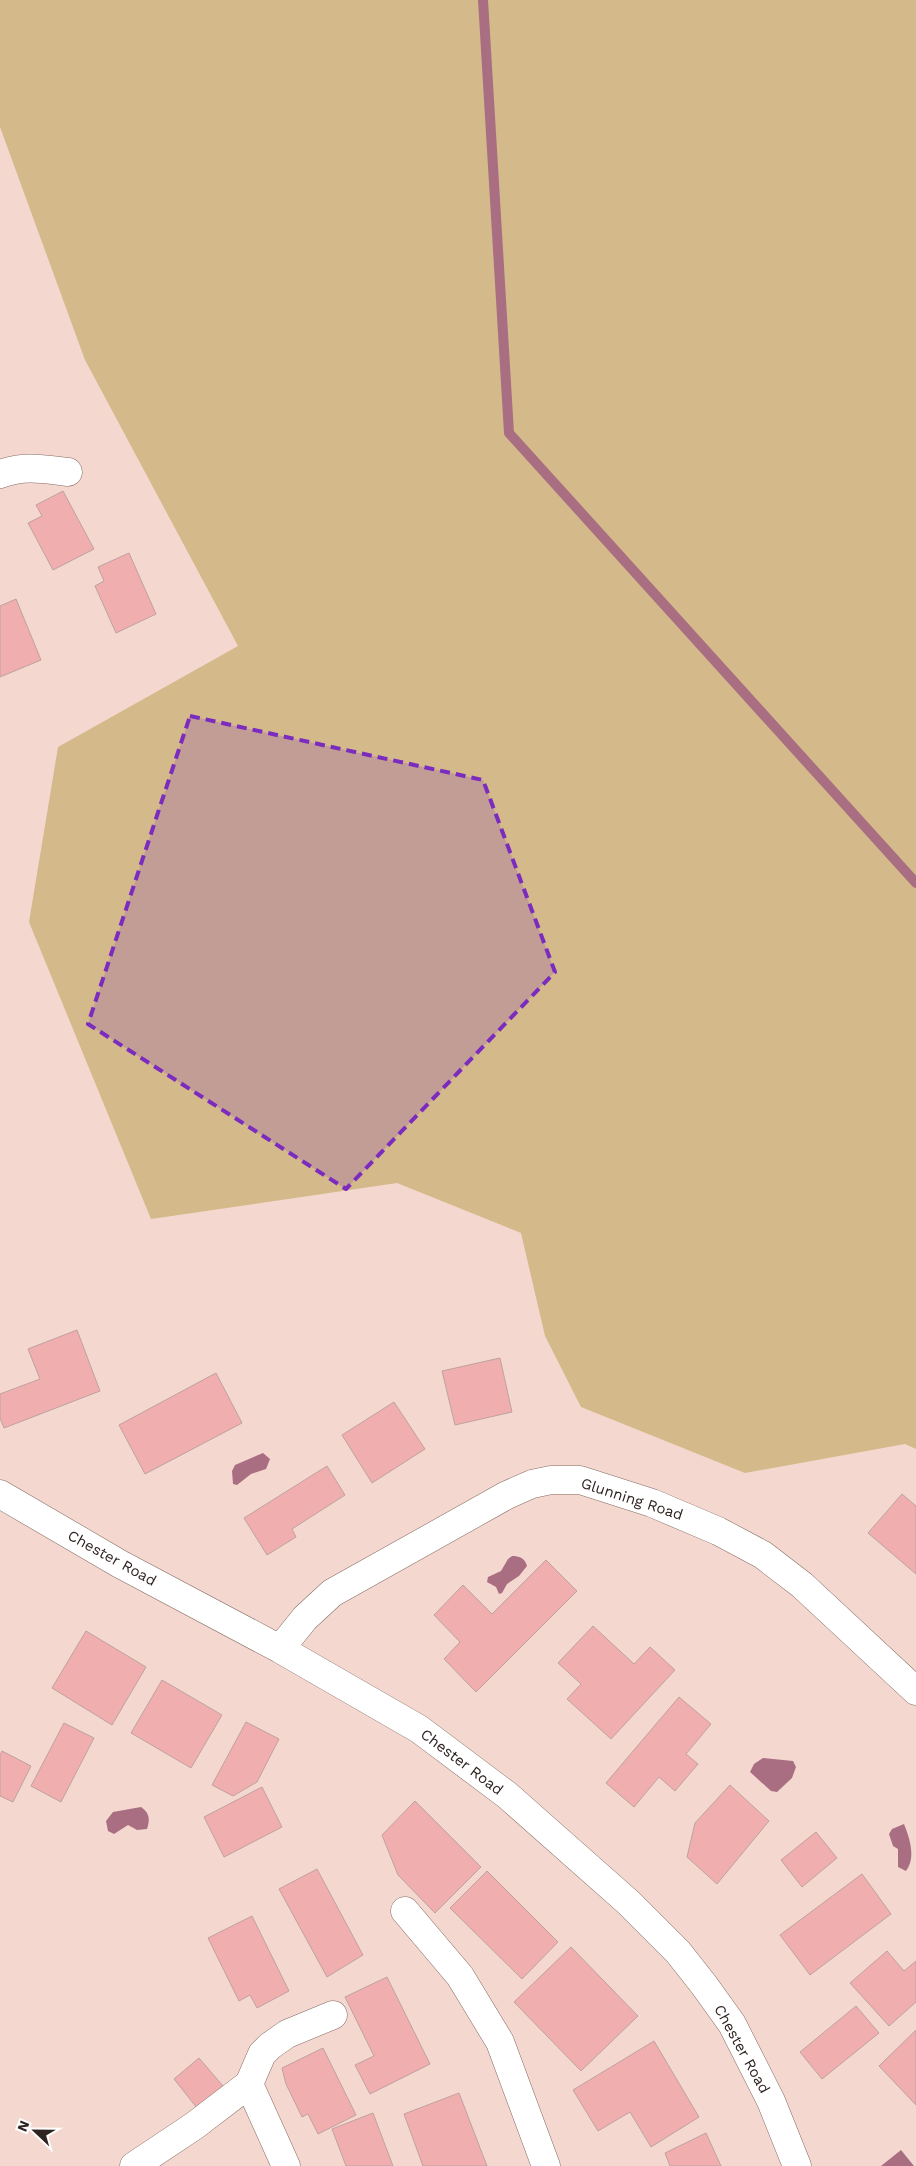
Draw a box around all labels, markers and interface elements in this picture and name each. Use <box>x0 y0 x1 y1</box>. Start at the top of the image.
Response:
street label: Glunning Road <box>579 1474 685 1524</box>
street label: Chester Road <box>65 1526 159 1590</box>
street label: Chester Road <box>417 1725 507 1799</box>
street label: Chester Road <box>710 2002 774 2096</box>
north arrow <box>10 2106 60 2156</box>
text: N <box>14 2118 32 2134</box>

